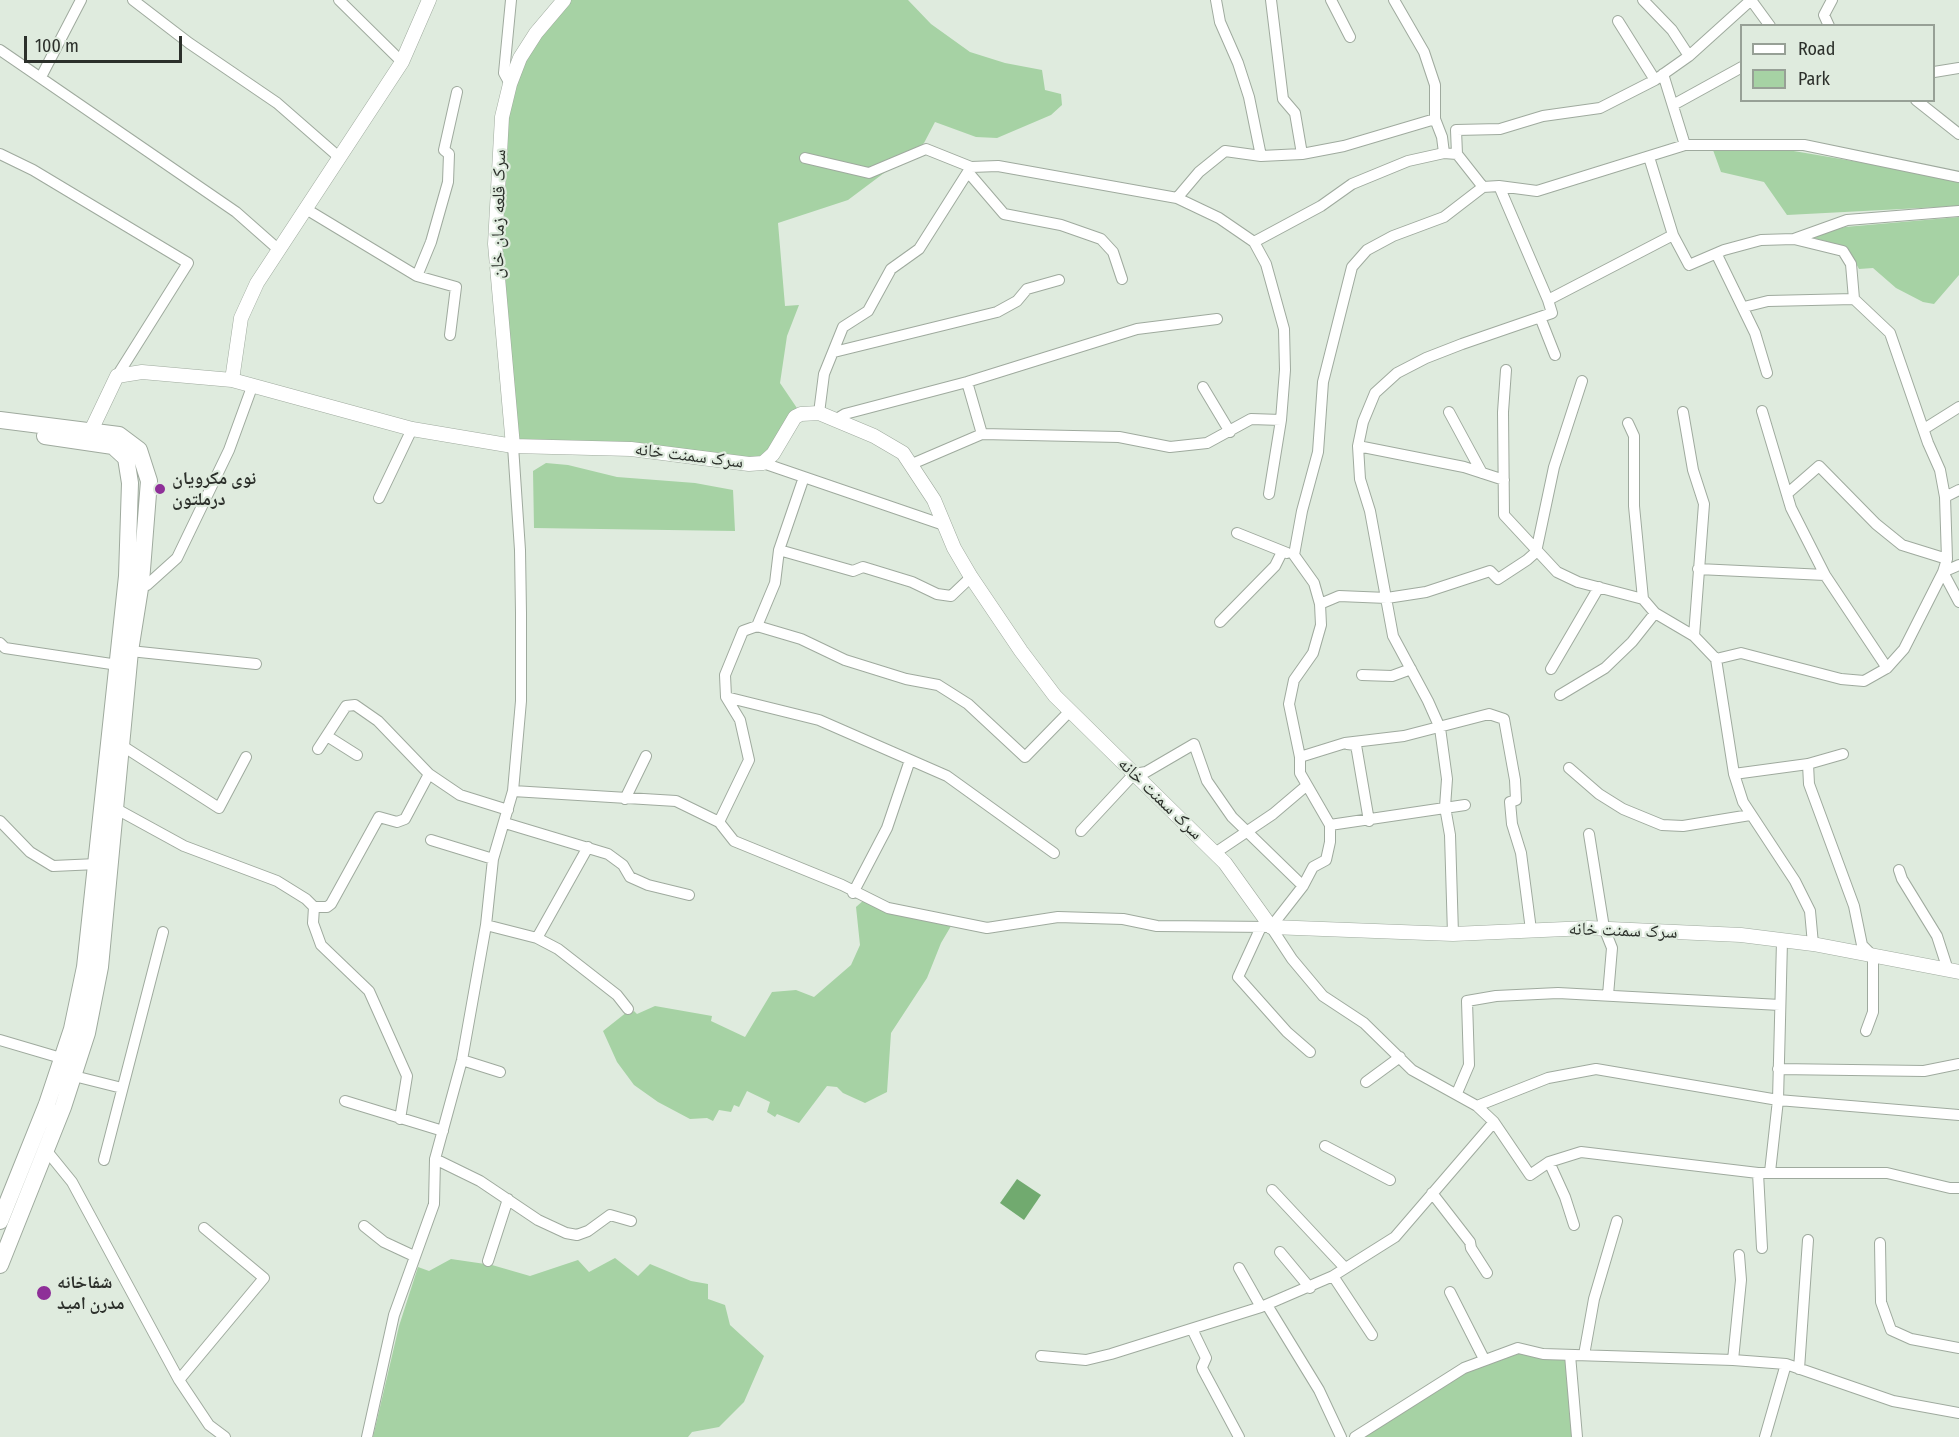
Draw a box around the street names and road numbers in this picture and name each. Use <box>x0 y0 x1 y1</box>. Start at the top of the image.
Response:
street label: سرک قلعه زمان خان <box>487 149 511 279</box>
street label: سرک سمنت خانه <box>634 439 744 473</box>
street label: سرک سمنت خانه <box>1113 753 1207 845</box>
street label: سرک سمنت خانه <box>1568 918 1678 944</box>

